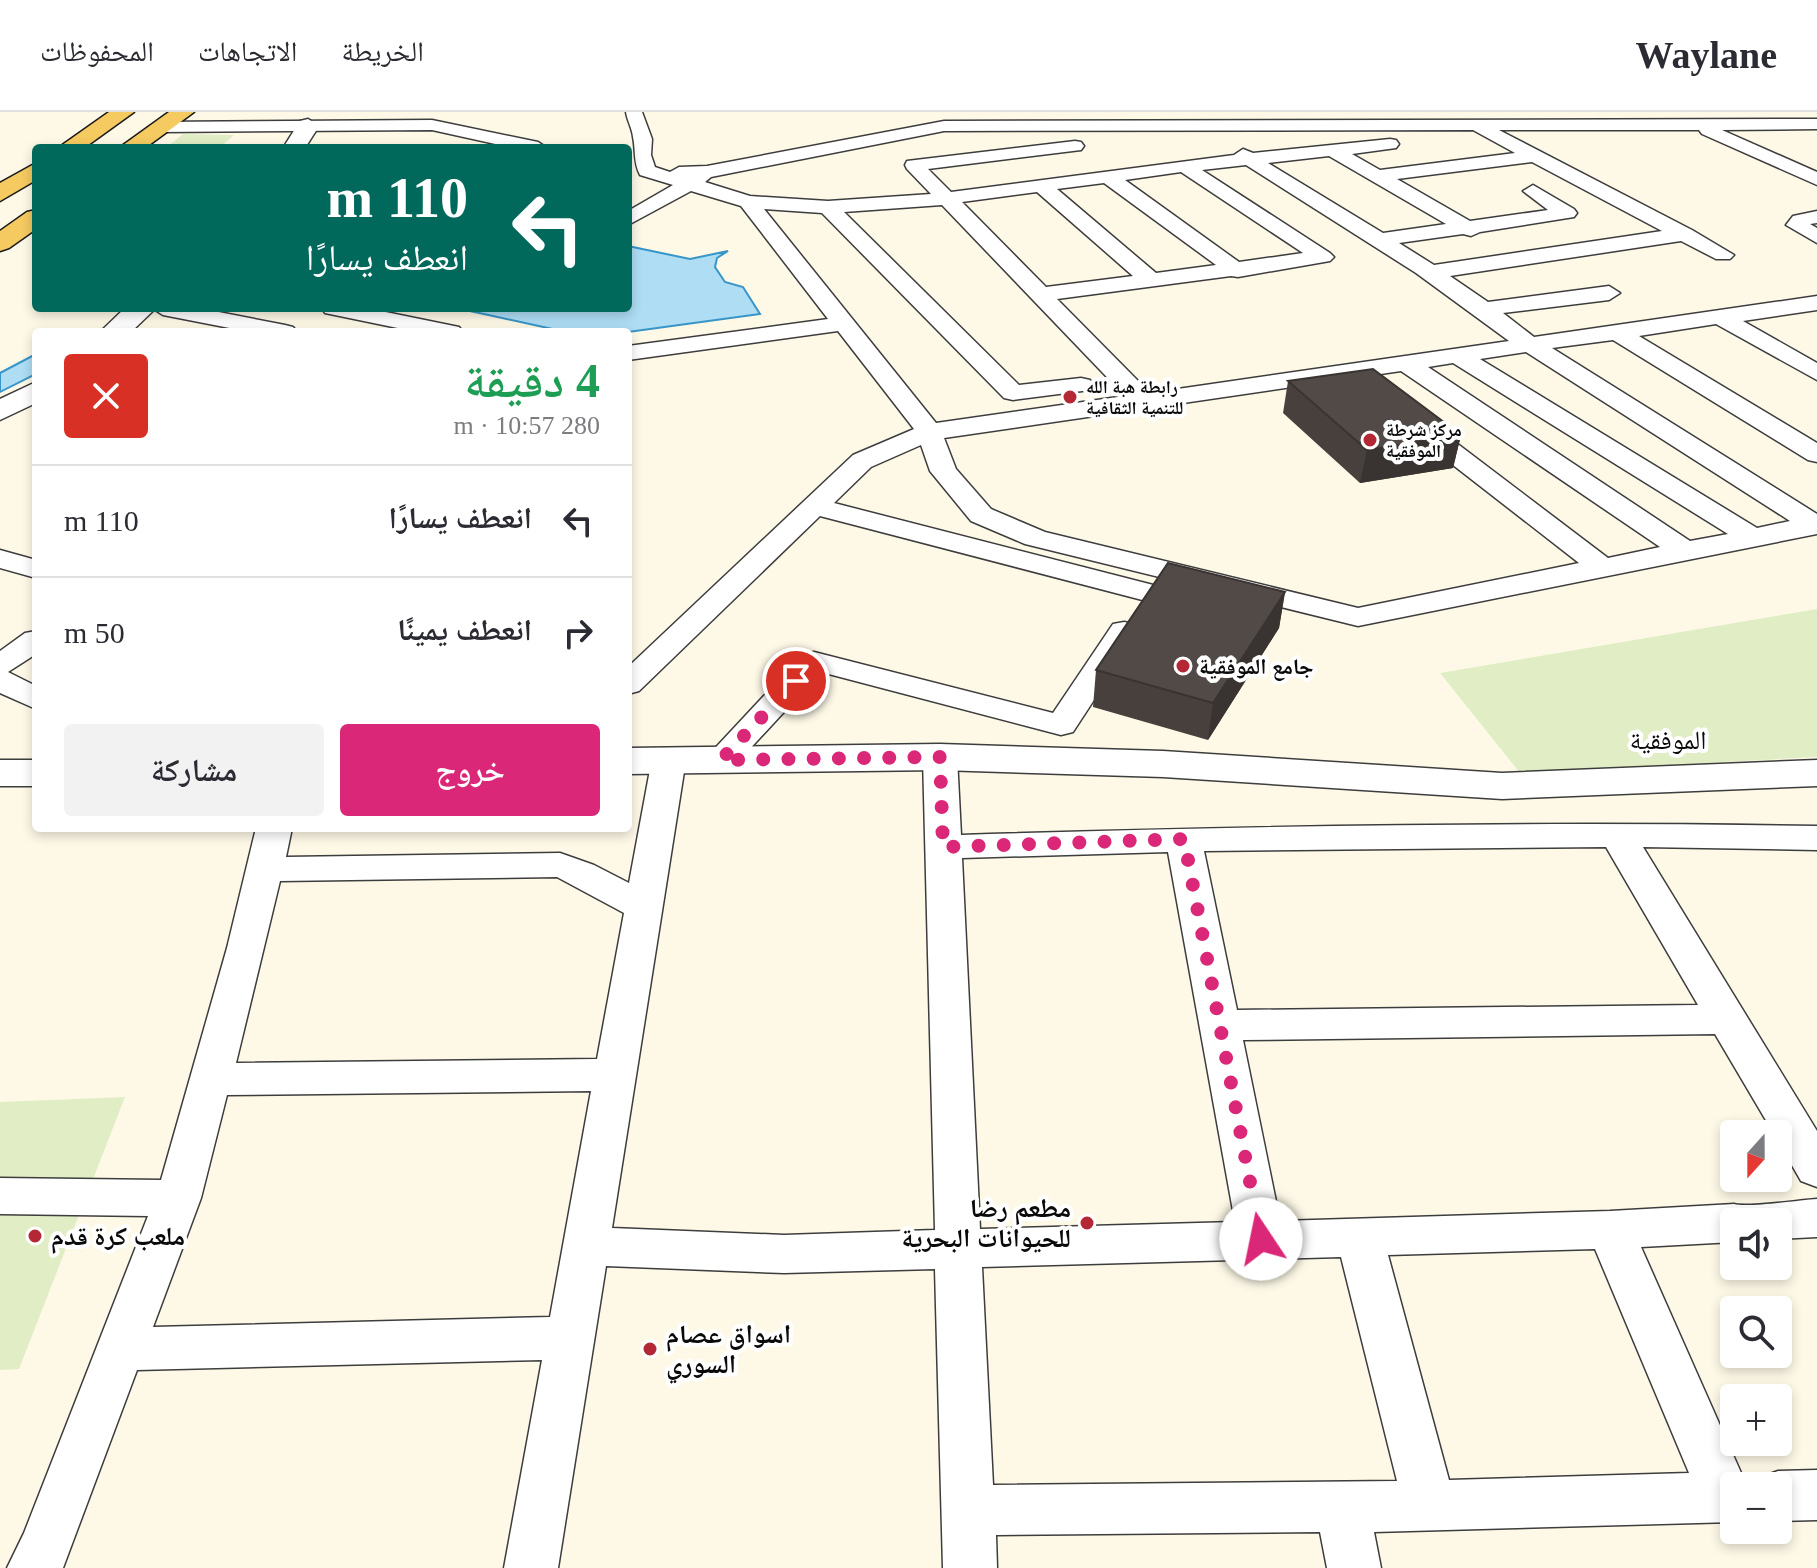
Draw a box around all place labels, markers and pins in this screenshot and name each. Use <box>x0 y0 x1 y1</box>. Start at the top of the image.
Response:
place label: رابطة هبة الله للتنمية الثقافية <box>1086 377 1184 418</box>
marker: رابطة هبة الله للتنمية الثقافية <box>1061 388 1079 406</box>
place label: مركز شرطة الموفقية <box>1386 420 1462 461</box>
marker: مركز شرطة الموفقية <box>1361 431 1379 449</box>
pin <box>762 647 830 715</box>
place label: جامع الموفقية <box>1199 654 1314 681</box>
marker: جامع الموفقية <box>1174 657 1192 675</box>
place label: مطعم رضا للحيوانات البحرية <box>901 1194 1071 1253</box>
marker: مطعم رضا للحيوانات البحرية <box>1078 1214 1096 1232</box>
place label: ملعب كرة قدم <box>51 1222 185 1254</box>
marker: ملعب كرة قدم <box>26 1227 44 1245</box>
place label: اسواق عصام السوري <box>666 1320 791 1384</box>
marker: اسواق عصام السوري <box>641 1340 659 1358</box>

